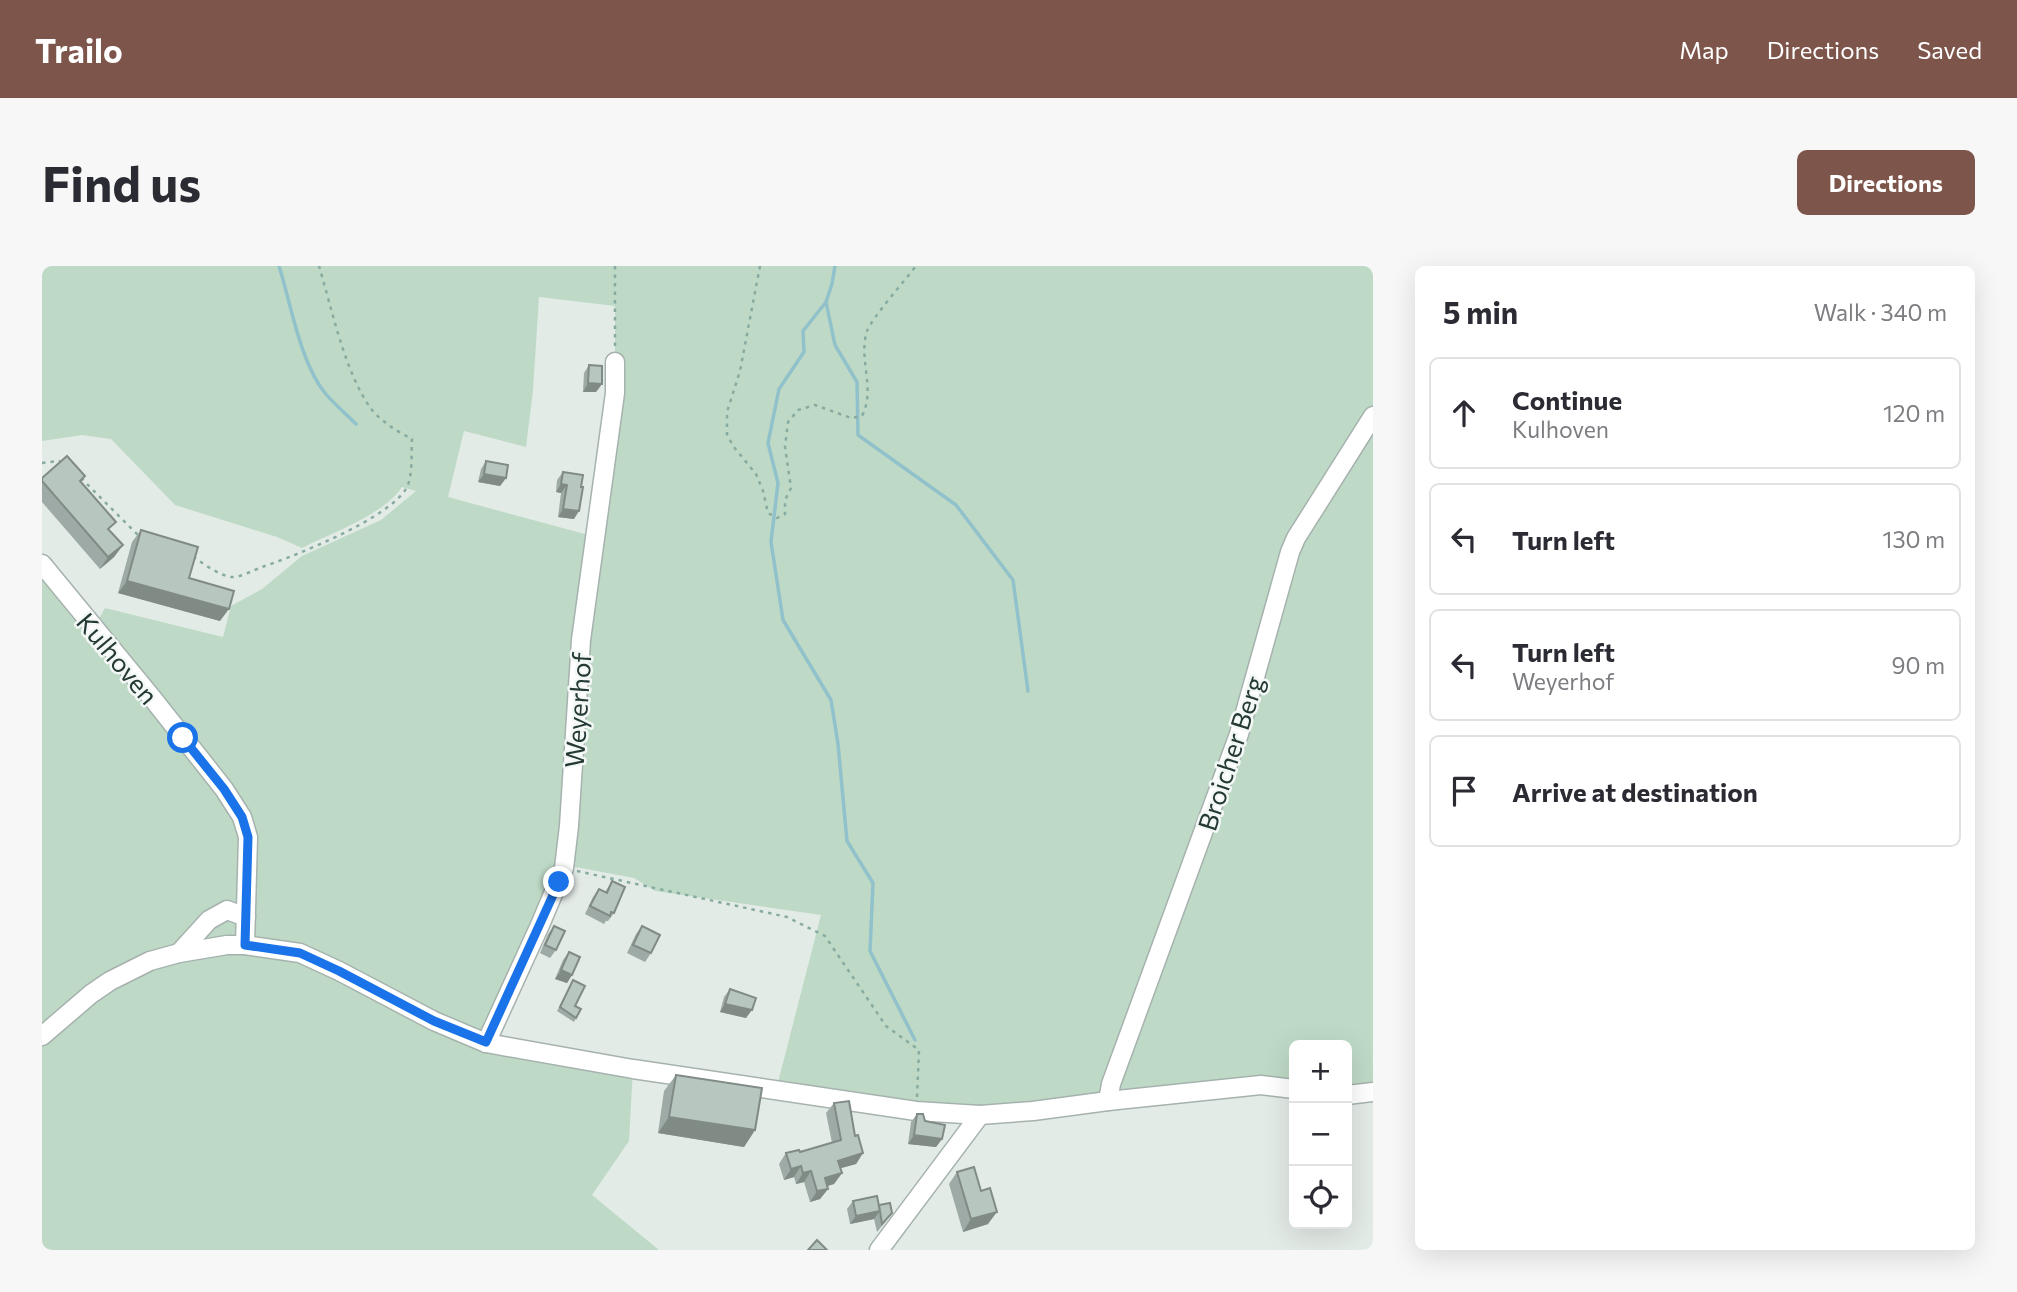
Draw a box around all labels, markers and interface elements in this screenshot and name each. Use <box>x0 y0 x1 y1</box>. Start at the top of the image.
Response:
text: Trailo <box>35 29 123 70</box>
text: Map <box>1679 35 1729 64</box>
text: Directions <box>1767 35 1879 64</box>
text: Saved <box>1917 35 1982 64</box>
button: Directions <box>1797 150 1975 215</box>
text: Find us <box>42 152 201 212</box>
text: 5 min <box>1443 293 1518 330</box>
text: Walk · 340 m <box>1814 298 1947 326</box>
text: Continue <box>1512 384 1622 415</box>
icon: ahead <box>1445 394 1483 432</box>
text: 120 m <box>1883 399 1945 427</box>
text: Kulhoven <box>1512 415 1609 443</box>
icon: left <box>1445 520 1483 558</box>
text: Turn left <box>1512 524 1615 555</box>
text: 130 m <box>1883 525 1945 553</box>
street label: Kulhoven <box>71 606 165 710</box>
text: Turn left <box>1512 636 1615 667</box>
icon: left <box>1445 646 1483 684</box>
street label: Weyerhof <box>558 650 597 769</box>
text: 90 m <box>1892 651 1945 679</box>
text: Weyerhof <box>1512 667 1614 695</box>
street label: Broicher Berg <box>1190 672 1270 834</box>
route start <box>167 722 198 753</box>
icon: arrive <box>1445 772 1483 810</box>
text: Arrive at destination <box>1512 776 1758 807</box>
route end <box>543 866 574 897</box>
map controls <box>1289 1040 1352 1229</box>
button: + <box>1289 1040 1352 1103</box>
button: − <box>1289 1103 1352 1166</box>
button: locate <box>1289 1166 1352 1229</box>

